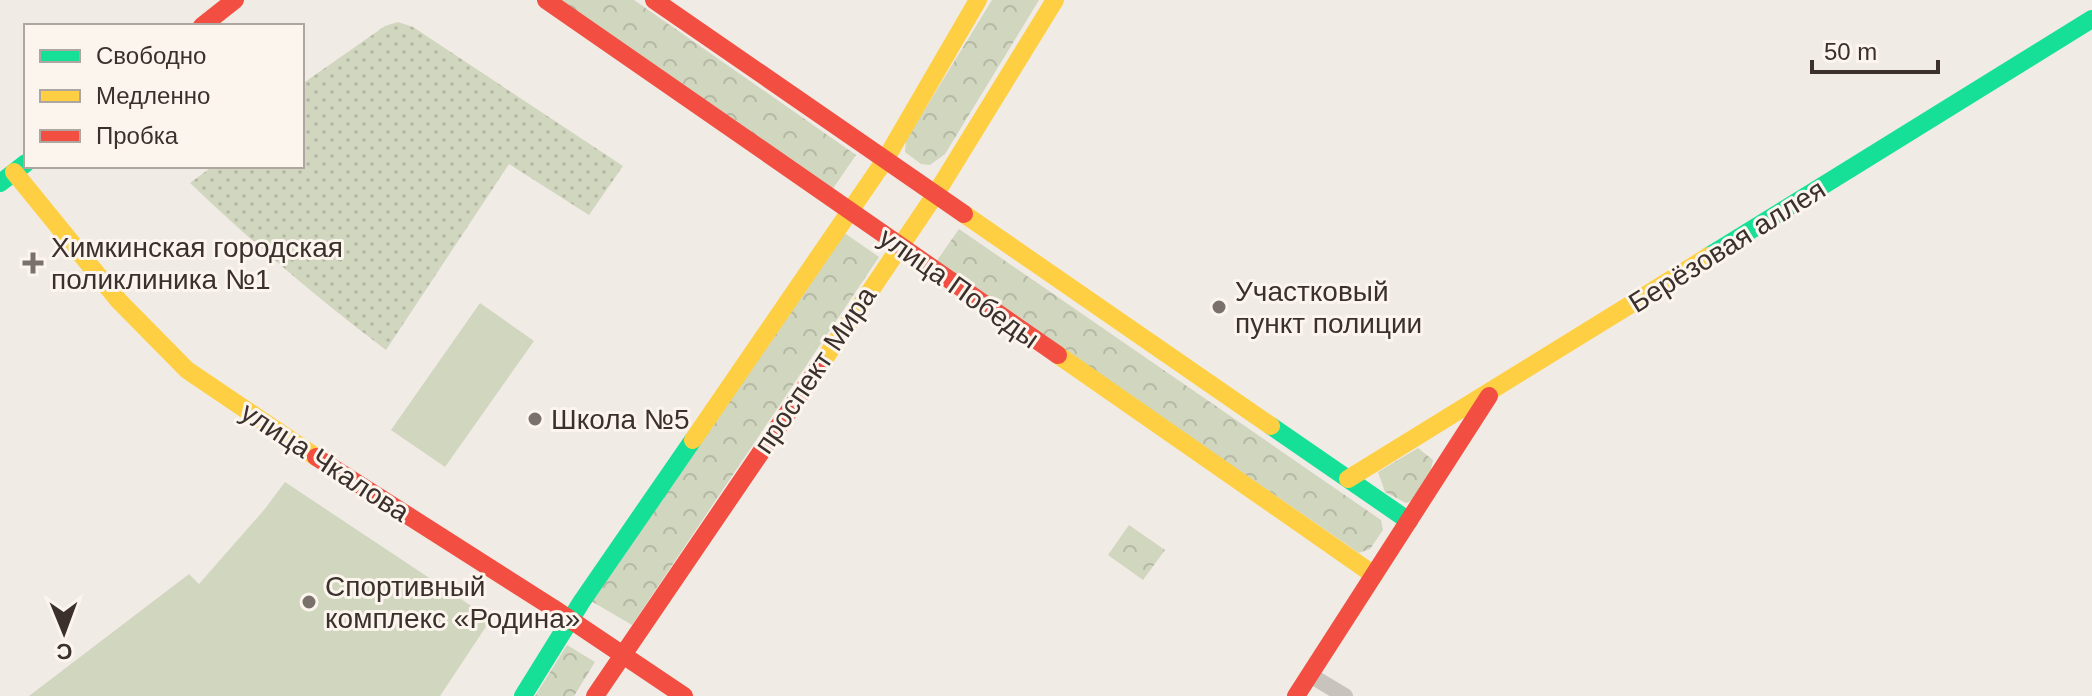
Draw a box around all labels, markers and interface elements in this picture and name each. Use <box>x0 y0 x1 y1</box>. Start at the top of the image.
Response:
legend <box>24 24 304 168</box>
scale bar <box>1812 24 1938 74</box>
text: 50 m <box>1824 38 1877 65</box>
text: Свободно <box>96 42 206 69</box>
text: Медленно <box>96 82 210 109</box>
text: Пробка <box>96 122 179 149</box>
street label: Берёзовая аллея <box>1623 173 1831 319</box>
street label: улица Победы <box>873 222 1045 354</box>
place label: Химкинская городская поликлиника №1 <box>51 232 343 295</box>
marker: Химкинская городская поликлиника №1 <box>22 252 44 274</box>
place label: Участковый пункт полиции <box>1235 276 1422 339</box>
street label: проспект Мира <box>748 280 882 459</box>
marker: Участковый пункт полиции <box>1210 298 1228 316</box>
street label: улица Чкалова <box>235 396 415 528</box>
place label: Школа №5 <box>551 404 689 435</box>
marker: Школа №5 <box>526 410 544 428</box>
place label: Спортивный комплекс «Родина» <box>325 571 580 634</box>
north arrow <box>24 592 104 672</box>
marker: Спортивный комплекс «Родина» <box>300 593 318 611</box>
text: С <box>56 639 73 664</box>

